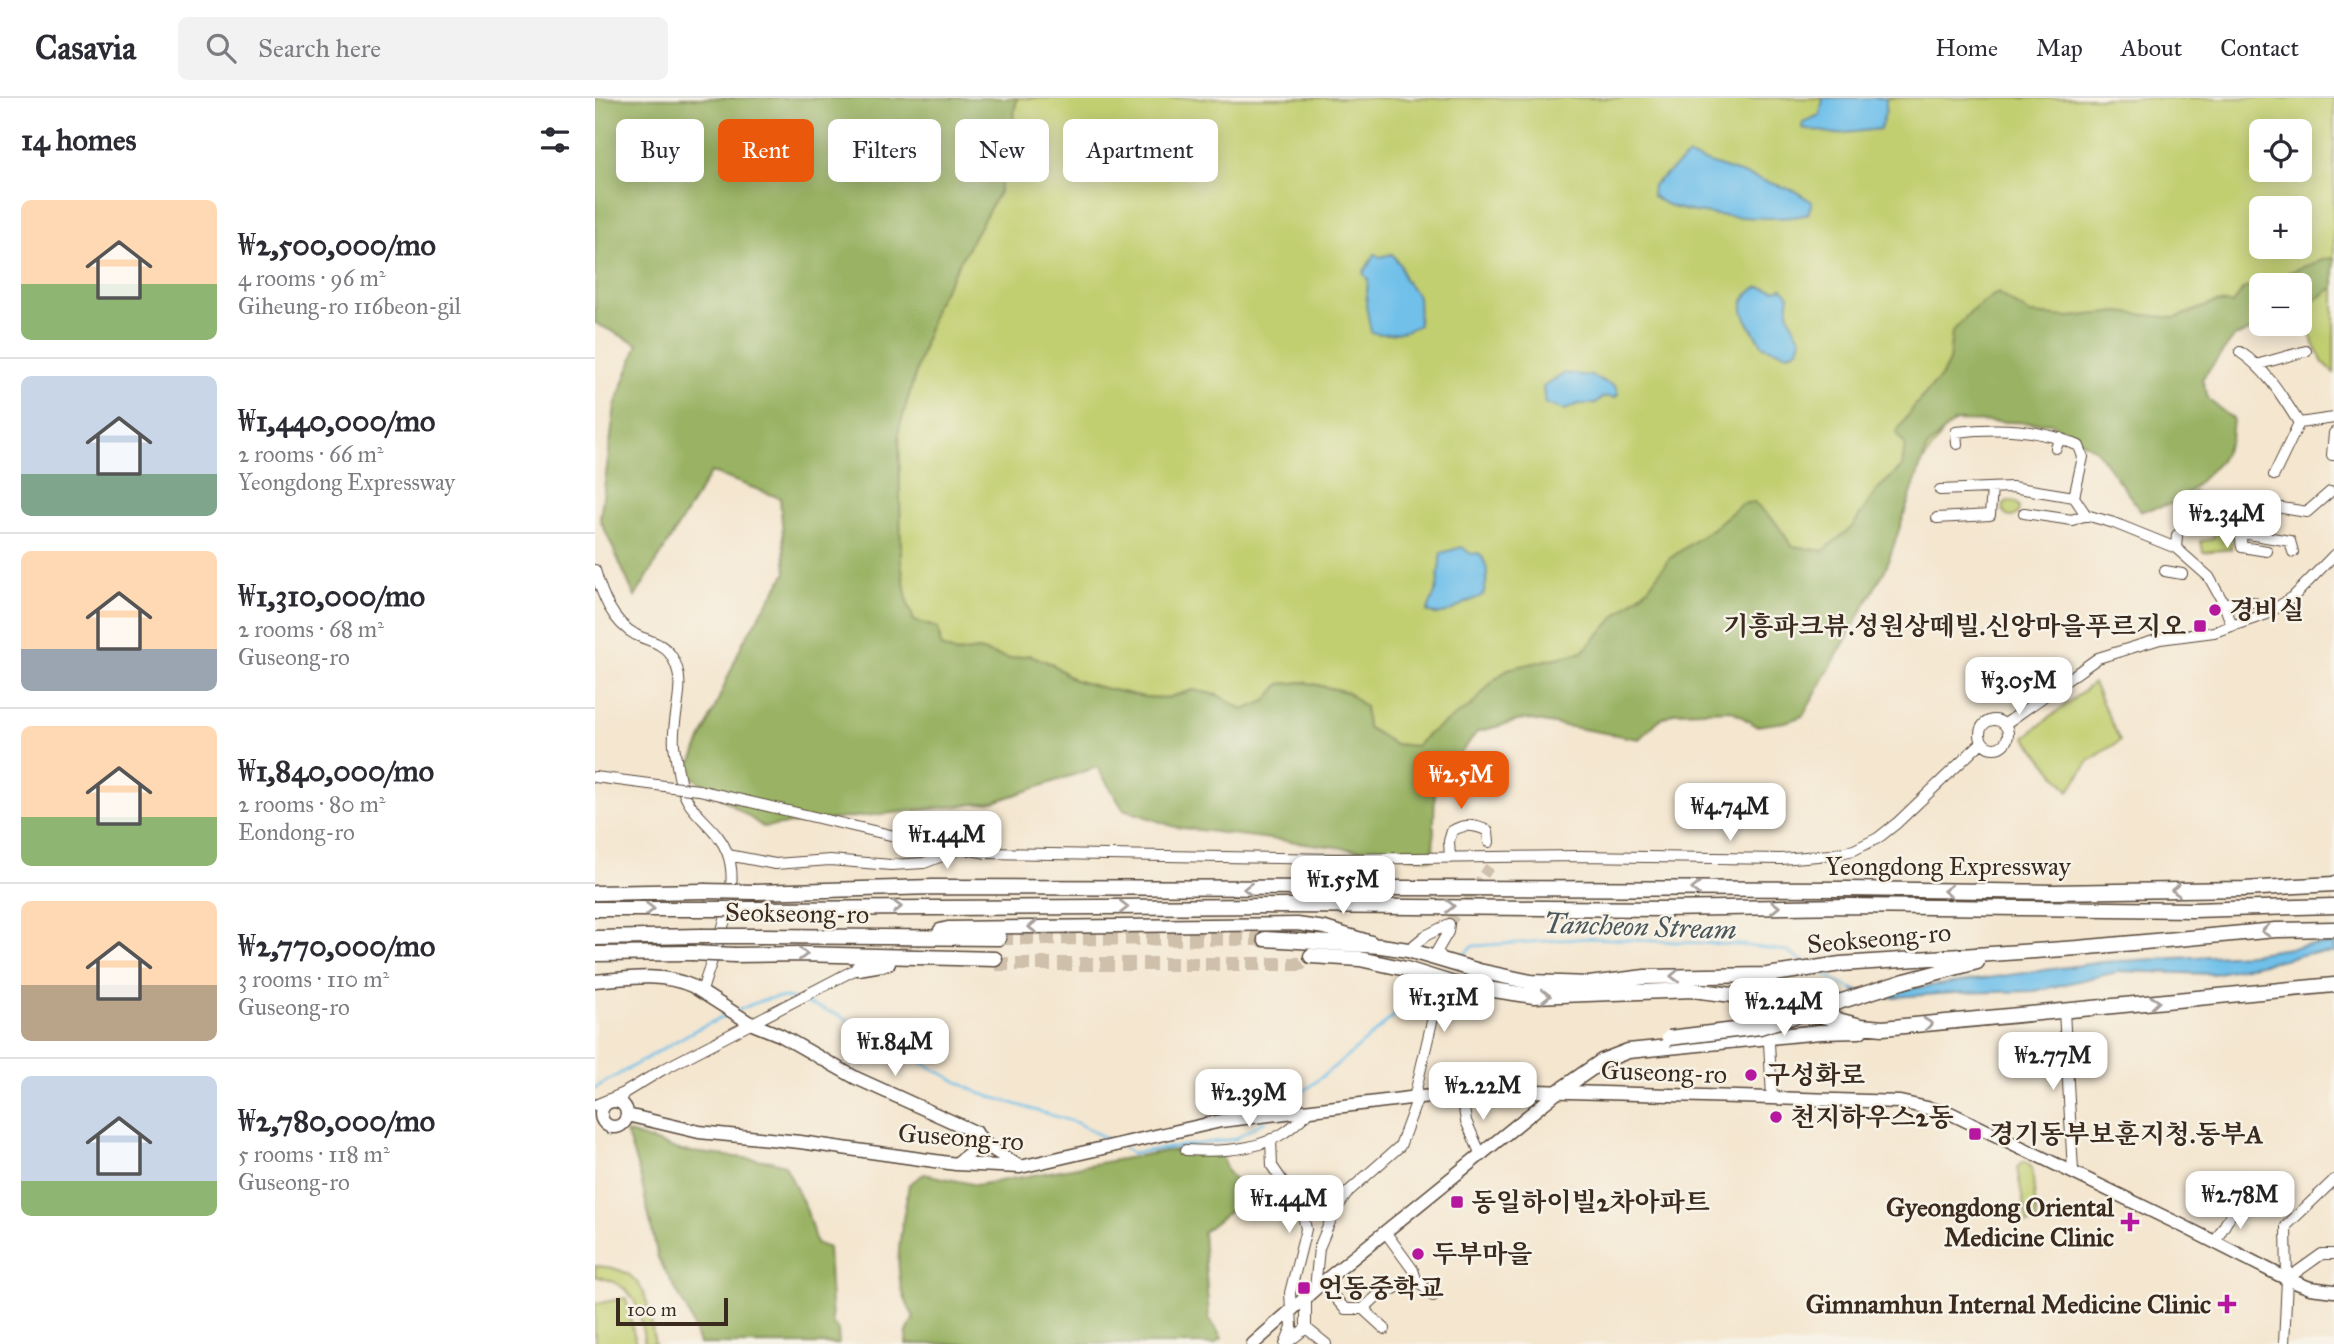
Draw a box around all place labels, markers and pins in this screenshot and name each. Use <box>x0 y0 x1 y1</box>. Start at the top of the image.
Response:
pin: ₩2.34M <box>2170 490 2284 550</box>
place label: 경비실 <box>2229 594 2304 626</box>
marker: 경비실 <box>2207 602 2223 618</box>
place label: 기흥파크뷰.성원상떼빌.신앙마을푸르지오 <box>1723 610 2186 642</box>
marker: 기흥파크뷰.성원상떼빌.신앙마을푸르지오 <box>2192 618 2208 634</box>
pin: ₩3.05M <box>1962 658 2076 717</box>
pin: ₩2.5M <box>1412 752 1510 811</box>
pin: ₩4.74M <box>1673 784 1787 843</box>
pin: ₩1.44M <box>890 812 1004 871</box>
pin: ₩1.55M <box>1286 856 1400 916</box>
pin: ₩1.31M <box>1387 974 1501 1034</box>
pin: ₩2.24M <box>1727 978 1841 1038</box>
pin: ₩1.84M <box>838 1018 952 1078</box>
pin: ₩2.77M <box>1996 1032 2110 1092</box>
place label: 구성화로 <box>1765 1059 1865 1091</box>
pin: ₩2.22M <box>1426 1062 1540 1122</box>
marker: 구성화로 <box>1743 1067 1759 1083</box>
pin: ₩2.39M <box>1192 1070 1306 1129</box>
place label: 천지하우스2동 <box>1790 1101 1954 1133</box>
marker: 천지하우스2동 <box>1768 1109 1784 1125</box>
place label: 경기동부보훈지청.동부A <box>1989 1118 2264 1150</box>
marker: 경기동부보훈지청.동부A <box>1967 1126 1983 1142</box>
pin: ₩2.78M <box>2183 1172 2297 1231</box>
pin: ₩1.44M <box>1232 1176 1346 1235</box>
place label: 동일하이빌2차아파트 <box>1471 1186 1710 1218</box>
place label: Gyeongdong Oriental Medicine Clinic <box>1886 1191 2115 1253</box>
marker: 동일하이빌2차아파트 <box>1449 1194 1465 1210</box>
marker: Gyeongdong Oriental Medicine Clinic <box>2120 1212 2140 1232</box>
place label: 두부마을 <box>1432 1238 1532 1270</box>
marker: 두부마을 <box>1410 1246 1426 1262</box>
place label: 언동중학교 <box>1318 1272 1444 1304</box>
marker: 언동중학교 <box>1296 1280 1312 1296</box>
place label: Gimnamhun Internal Medicine Clinic <box>1806 1288 2211 1320</box>
marker: Gimnamhun Internal Medicine Clinic <box>2217 1294 2237 1314</box>

